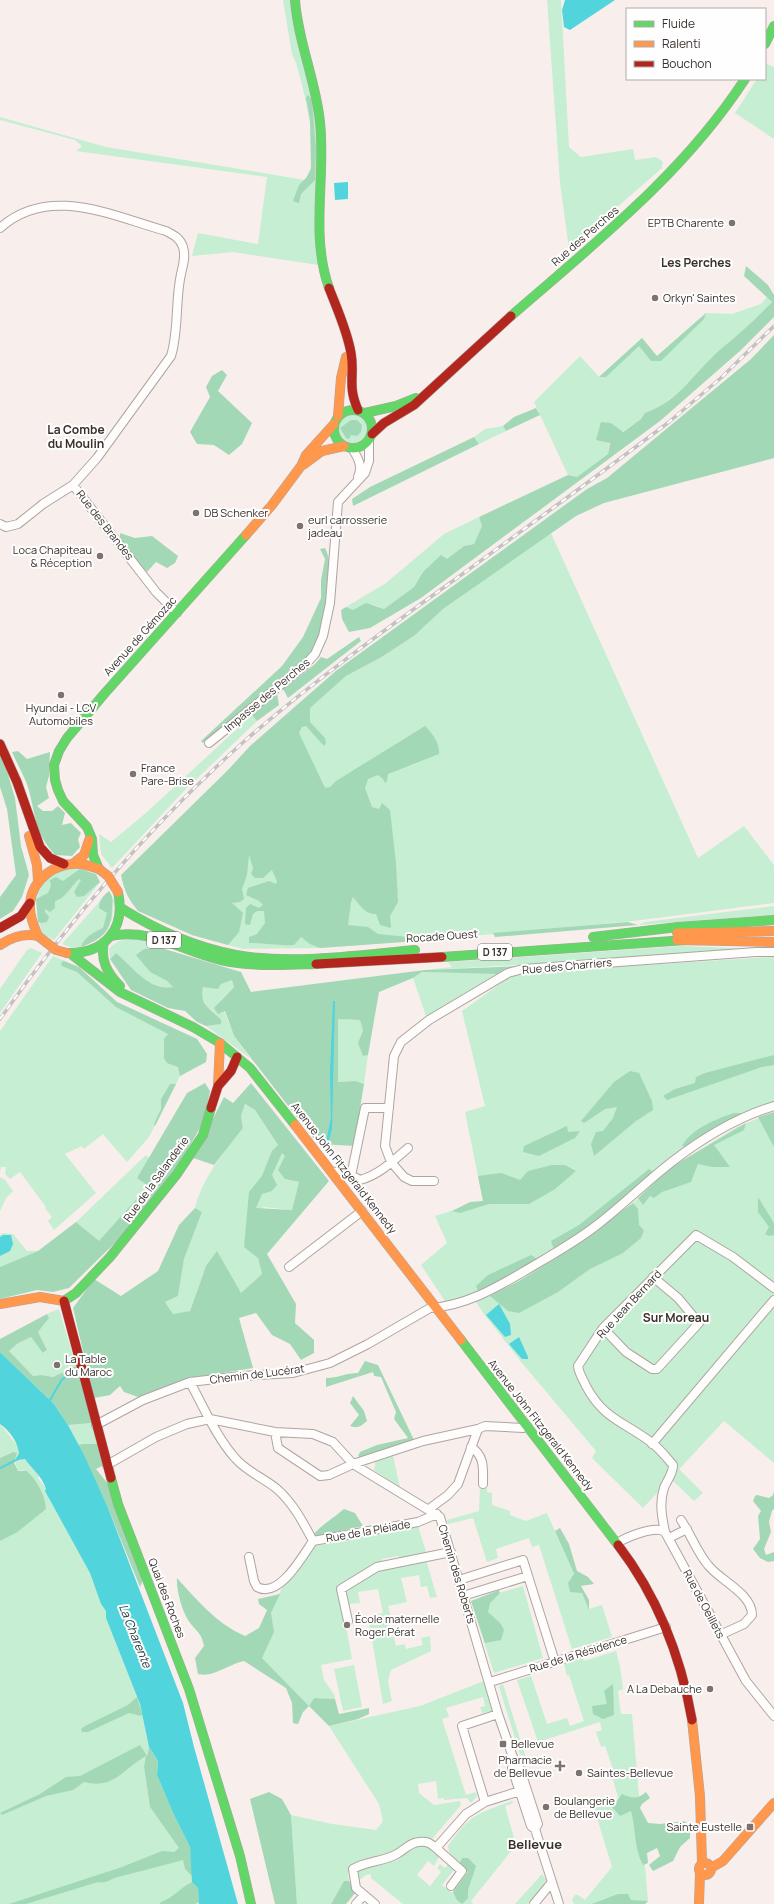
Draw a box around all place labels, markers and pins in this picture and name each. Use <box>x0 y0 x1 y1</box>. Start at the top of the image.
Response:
place label: EPTB Charente <box>648 215 725 230</box>
marker: EPTB Charente <box>727 218 737 228</box>
place label: Orkyn' Saintes <box>663 290 735 305</box>
marker: Orkyn' Saintes <box>650 293 660 303</box>
place label: DB Schenker <box>204 505 268 520</box>
marker: DB Schenker <box>191 508 201 518</box>
place label: eurl carrosserie jadeau <box>307 512 388 540</box>
marker: eurl carrosserie jadeau <box>295 521 305 531</box>
place label: Loca Chapiteau & Réception <box>13 542 92 570</box>
marker: Loca Chapiteau & Réception <box>95 551 105 561</box>
marker: Hyundai - LCV Automobiles <box>56 690 66 700</box>
place label: Hyundai - LCV Automobiles <box>26 700 97 728</box>
place label: France Pare-Brise <box>141 760 194 788</box>
marker: France Pare-Brise <box>128 769 138 779</box>
place label: La Table du Maroc <box>65 1351 112 1379</box>
marker: La Table du Maroc <box>52 1360 62 1370</box>
place label: École maternelle Roger Pérat <box>355 1611 440 1639</box>
marker: École maternelle Roger Pérat <box>342 1620 352 1630</box>
place label: A La Debauche <box>627 1681 703 1696</box>
marker: A La Debauche <box>705 1684 715 1694</box>
place label: Bellevue <box>511 1736 555 1751</box>
marker: Bellevue <box>498 1739 508 1749</box>
place label: Pharmacie de Bellevue <box>494 1752 553 1780</box>
marker: Pharmacie de Bellevue <box>555 1761 565 1771</box>
place label: Saintes-Bellevue <box>587 1765 674 1780</box>
marker: Saintes-Bellevue <box>574 1768 584 1778</box>
place label: Boulangerie de Bellevue <box>554 1793 615 1821</box>
marker: Boulangerie de Bellevue <box>541 1802 551 1812</box>
place label: Sainte Eustelle <box>666 1819 743 1834</box>
marker: Sainte Eustelle <box>745 1822 755 1832</box>

